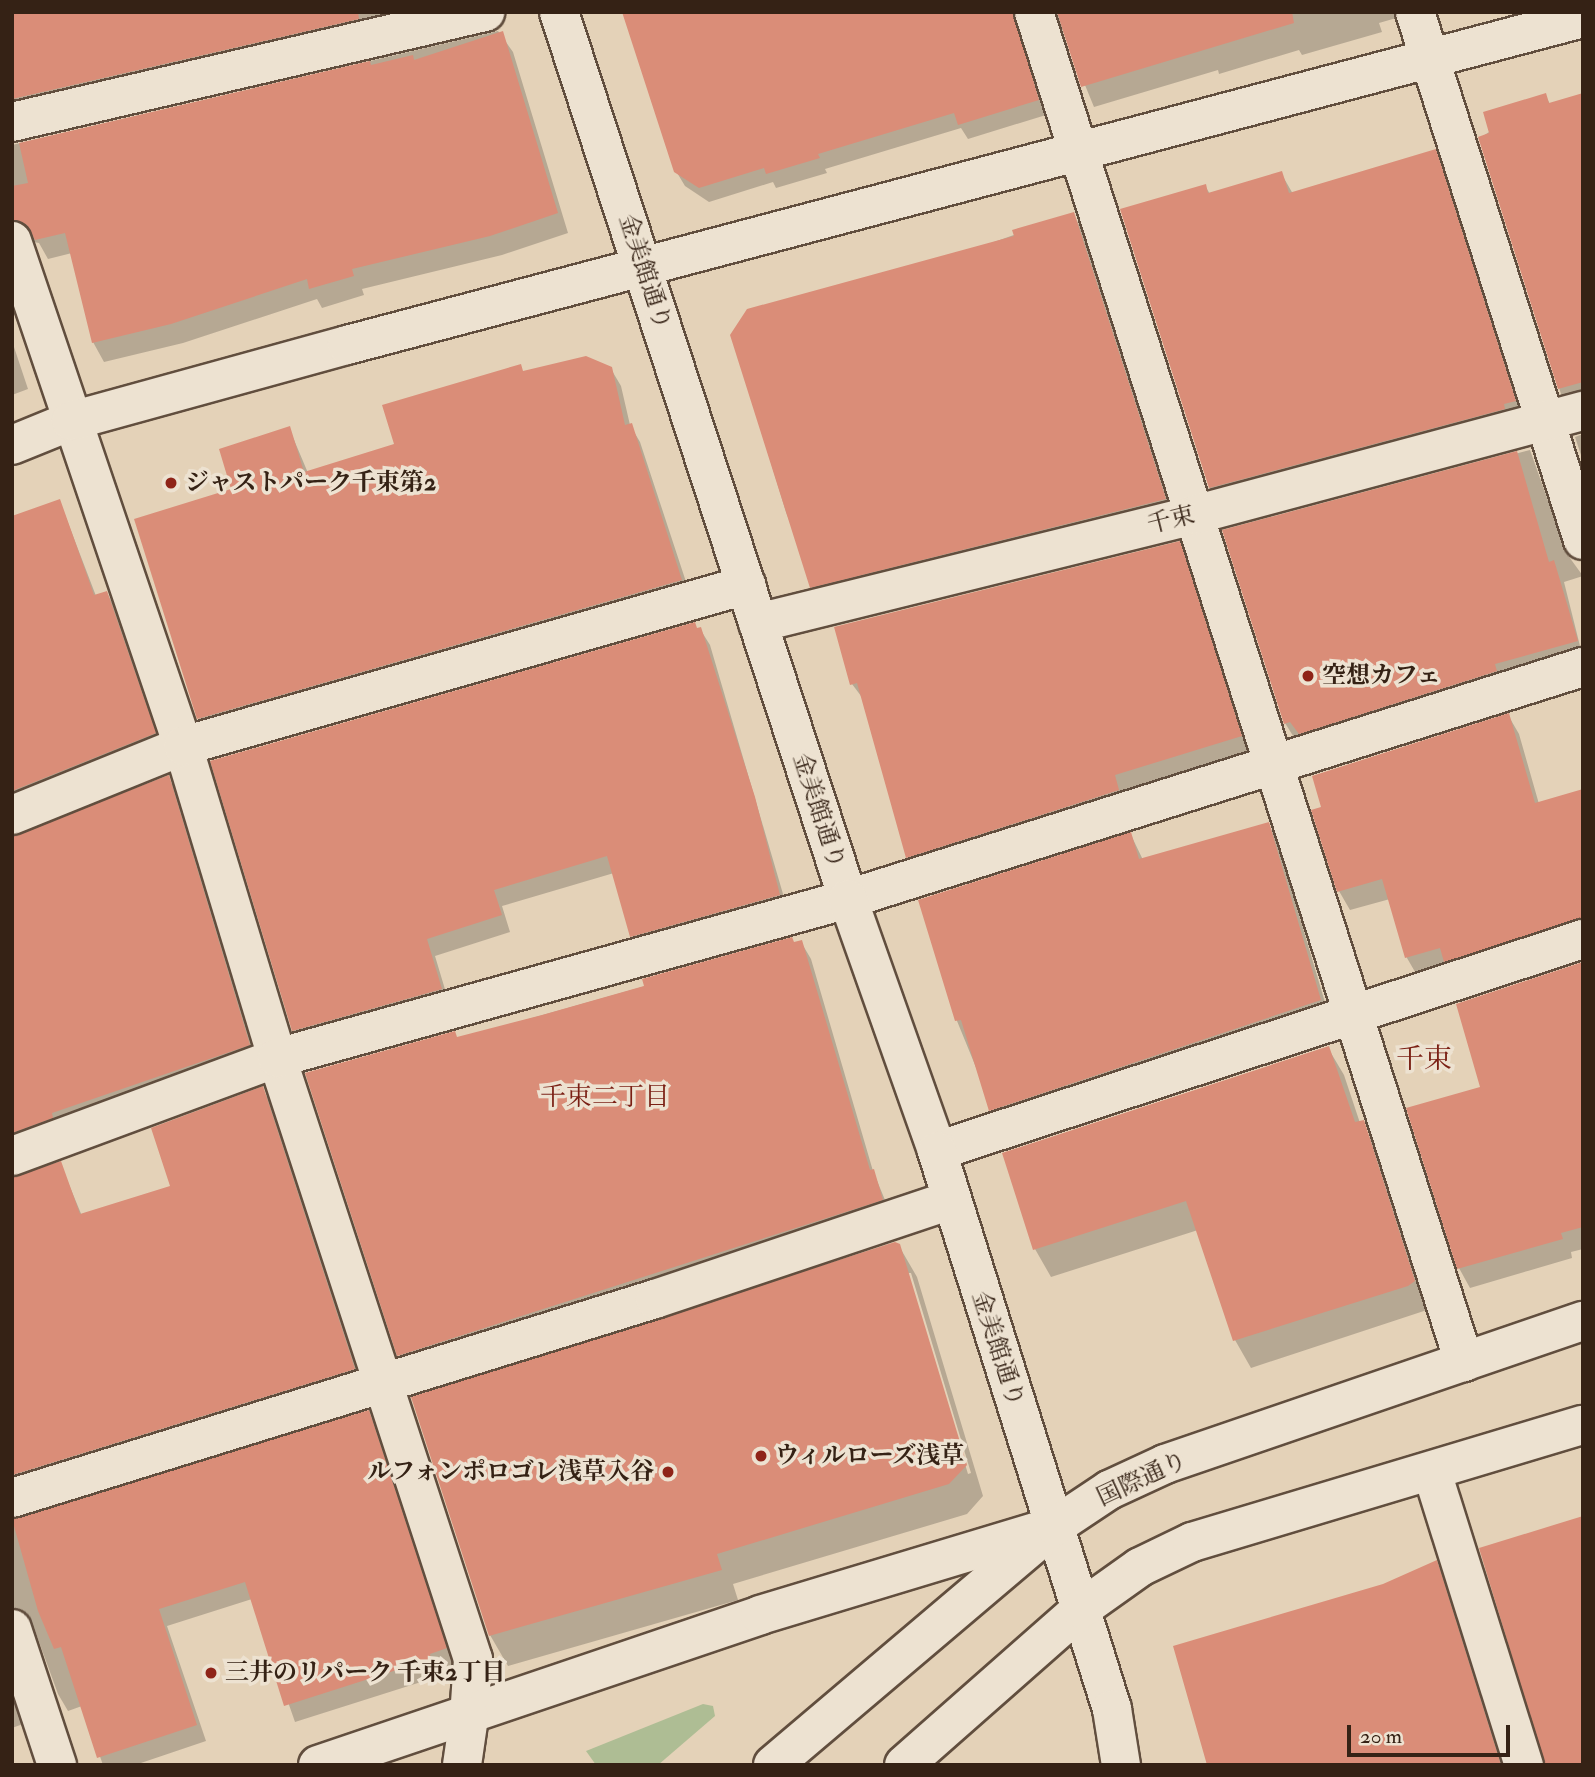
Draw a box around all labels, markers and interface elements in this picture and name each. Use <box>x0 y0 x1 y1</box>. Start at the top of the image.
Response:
street label: 金美館通り <box>613 210 677 334</box>
place label: ジャストパーク千束第2 <box>185 469 437 497</box>
marker: ジャストパーク千束第2 <box>163 475 179 491</box>
street label: 千束 <box>1144 500 1198 540</box>
place label: 空想カフェ <box>1322 662 1442 690</box>
marker: 空想カフェ <box>1300 668 1316 684</box>
street label: 金美館通り <box>787 749 851 873</box>
district label: 千束 <box>1396 1043 1452 1077</box>
district label: 千束二丁目 <box>540 1082 670 1114</box>
street label: 金美館通り <box>966 1287 1030 1411</box>
place label: ウィルローズ浅草 <box>775 1442 967 1470</box>
street label: 国際通り <box>1092 1446 1192 1512</box>
marker: ウィルローズ浅草 <box>753 1448 769 1464</box>
place label: ルフォンポロゴレ浅草入谷 <box>366 1458 654 1486</box>
marker: ルフォンポロゴレ浅草入谷 <box>660 1464 676 1480</box>
place label: 三井のリパーク 千束2丁目 <box>225 1659 506 1687</box>
marker: 三井のリパーク 千束2丁目 <box>203 1665 219 1681</box>
scale bar <box>1350 1710 1513 1754</box>
text: 20 m <box>1360 1723 1402 1750</box>

